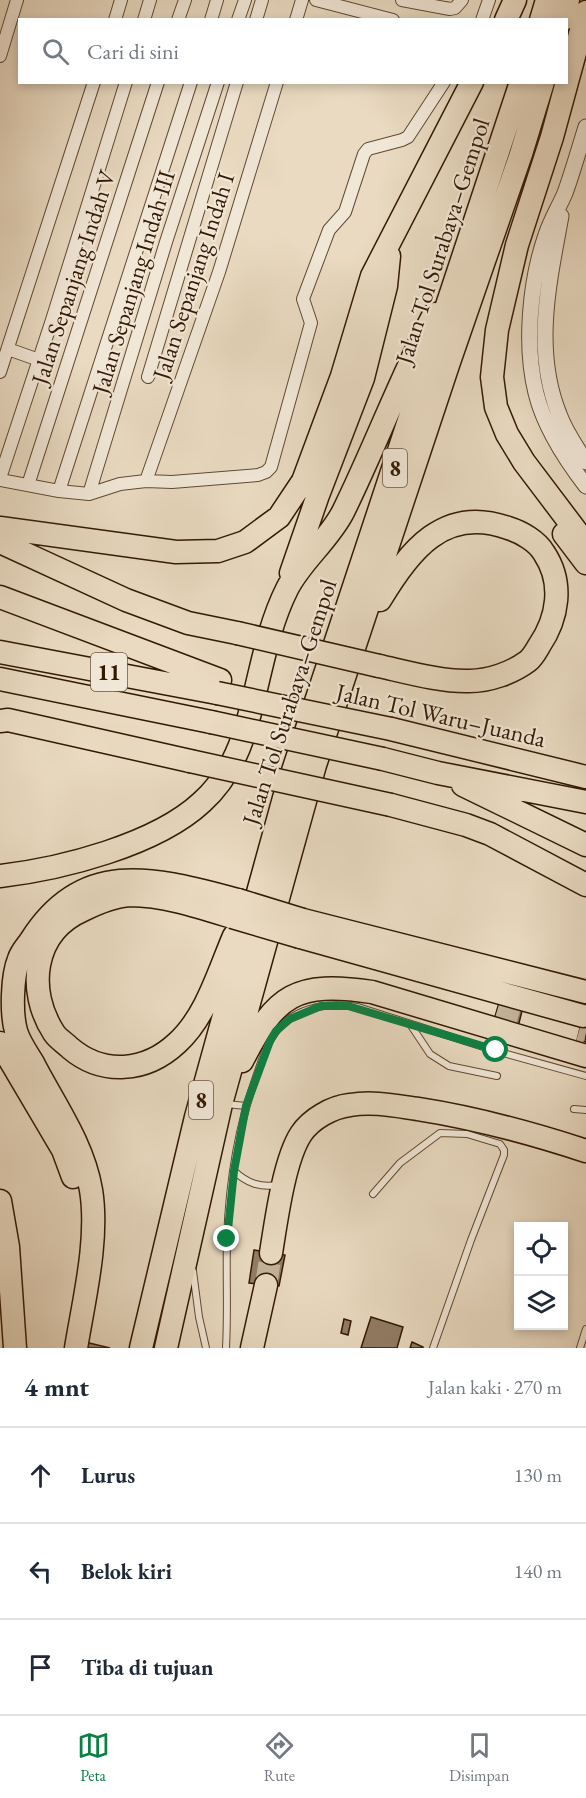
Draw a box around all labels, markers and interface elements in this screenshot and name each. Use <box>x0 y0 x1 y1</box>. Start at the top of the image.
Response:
search box <box>18 18 568 84</box>
icon: search <box>39 35 72 68</box>
text: Cari di sini <box>87 37 179 66</box>
street label: Jalan Tol Surabaya–Gempol <box>387 114 497 370</box>
street label: Jalan Sepanjang Indah V <box>23 165 123 390</box>
street label: Jalan Sepanjang Indah III <box>84 166 182 400</box>
street label: Jalan Sepanjang Indah I <box>144 168 241 385</box>
road number: 8 <box>383 449 407 487</box>
street label: Jalan Tol Surabaya–Gempol <box>234 575 344 831</box>
road number: 11 <box>91 653 127 691</box>
street label: Jalan Tol Waru–Juanda <box>331 675 549 754</box>
route start <box>482 1036 508 1062</box>
road number: 8 <box>189 1081 213 1119</box>
map controls <box>514 1222 568 1330</box>
button: locate <box>514 1222 568 1276</box>
route end <box>213 1225 239 1251</box>
button: layers <box>514 1276 568 1330</box>
text: 4 mnt <box>24 1370 89 1404</box>
text: Jalan kaki · 270 m <box>428 1374 562 1400</box>
icon: ahead <box>24 1459 57 1492</box>
text: Lurus <box>81 1461 135 1490</box>
text: 130 m <box>514 1462 562 1488</box>
icon: left <box>24 1555 57 1588</box>
text: Belok kiri <box>81 1557 172 1586</box>
text: 140 m <box>514 1558 562 1584</box>
icon: arrive <box>24 1651 57 1684</box>
text: Tiba di tujuan <box>81 1653 213 1682</box>
tab: Peta <box>77 1729 110 1786</box>
tab: Rute <box>263 1729 296 1786</box>
tab: Disimpan <box>449 1729 509 1786</box>

